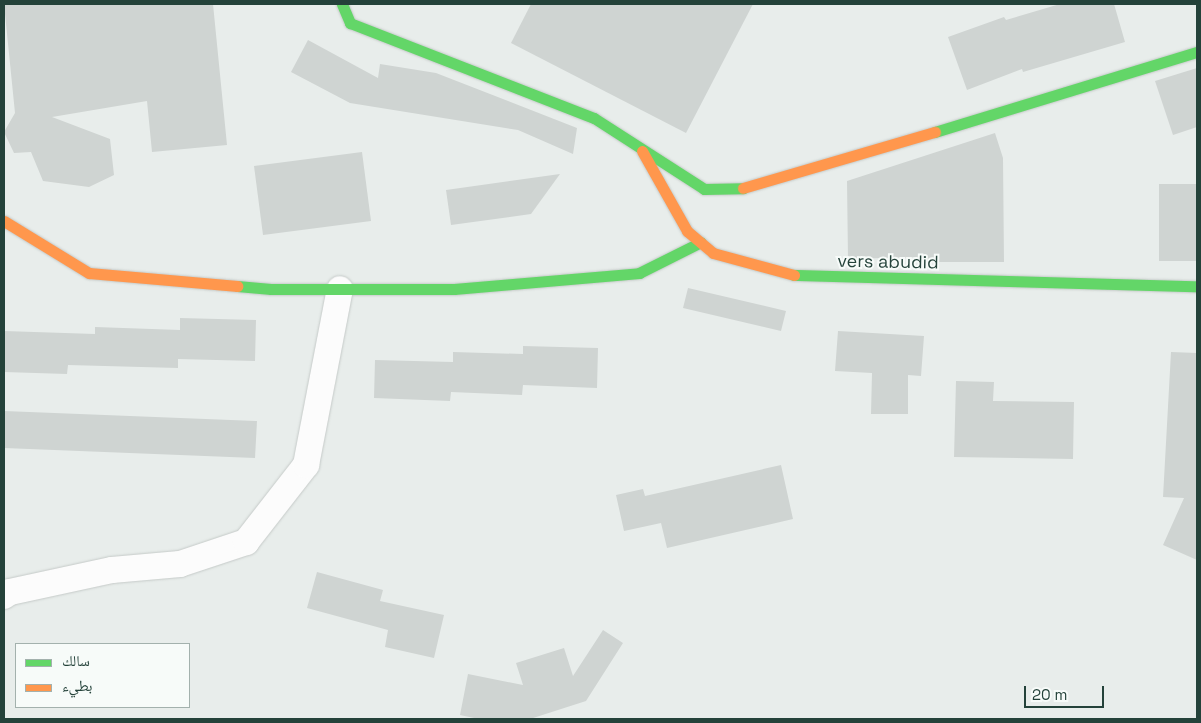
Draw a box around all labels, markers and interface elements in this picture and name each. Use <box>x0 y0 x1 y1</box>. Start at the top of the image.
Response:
street label: vers abudid <box>837 250 939 274</box>
legend <box>15 643 190 708</box>
text: سالك <box>62 651 90 670</box>
text: بطيء <box>62 676 92 695</box>
scale bar <box>1026 676 1106 708</box>
text: 20 m <box>1032 685 1067 704</box>

